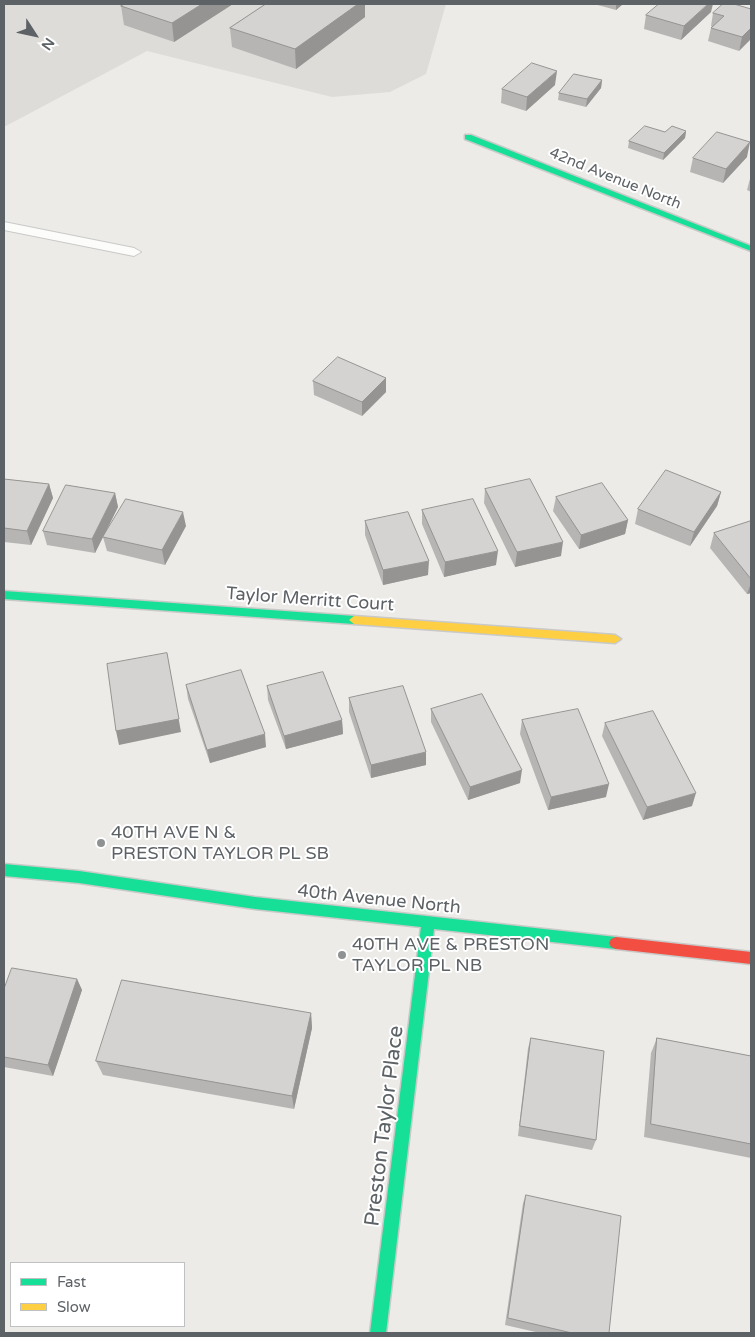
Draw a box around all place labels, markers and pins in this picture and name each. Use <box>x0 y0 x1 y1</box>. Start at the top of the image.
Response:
place label: 40TH AVE N & PRESTON TAYLOR PL SB <box>111 822 329 864</box>
marker: 40TH AVE N & PRESTON TAYLOR PL SB <box>95 837 107 849</box>
place label: 40TH AVE & PRESTON TAYLOR PL NB <box>352 934 549 976</box>
marker: 40TH AVE & PRESTON TAYLOR PL NB <box>336 949 348 961</box>

